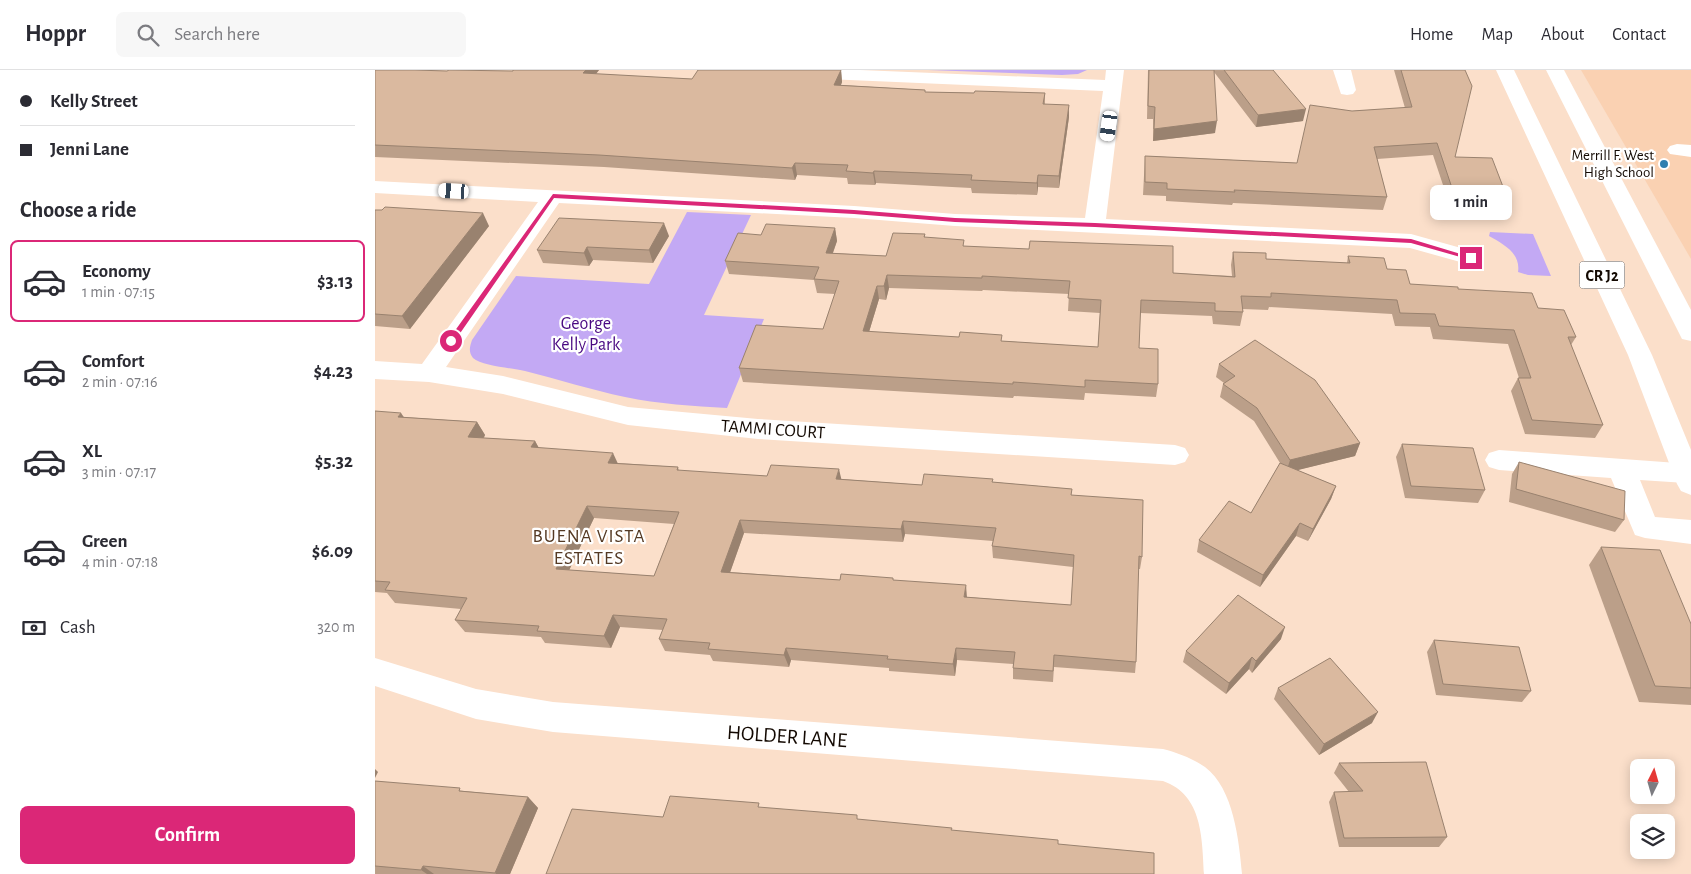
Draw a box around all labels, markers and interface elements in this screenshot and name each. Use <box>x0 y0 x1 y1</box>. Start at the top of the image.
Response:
search box <box>116 12 466 57</box>
icon: search <box>134 21 162 49</box>
text: Hoppr <box>25 22 86 46</box>
text: Search here <box>174 25 260 44</box>
text: Home <box>1410 26 1453 44</box>
text: Map <box>1481 26 1513 44</box>
text: About <box>1541 26 1584 44</box>
text: Contact <box>1612 26 1666 44</box>
text: Kelly Street <box>50 92 138 111</box>
car <box>1099 110 1118 142</box>
text: Jenni Lane <box>50 140 129 159</box>
place label: Merrill F. West High School <box>1571 148 1654 180</box>
marker: Merrill F. West High School <box>1658 158 1670 170</box>
car <box>438 183 469 199</box>
callout: 1 min <box>1430 186 1512 220</box>
text: 1 min <box>1454 194 1488 210</box>
text: Choose a ride <box>20 199 136 221</box>
route end <box>1460 247 1482 269</box>
icon: car <box>22 259 67 304</box>
text: Economy <box>82 262 151 281</box>
road number: CR J2 <box>1579 262 1625 288</box>
text: $3.13 <box>317 272 353 291</box>
text: 1 min · 07:15 <box>82 284 155 300</box>
park label: George Kelly Park <box>552 315 621 354</box>
route start <box>440 330 462 352</box>
icon: car <box>22 349 67 394</box>
text: Comfort <box>82 352 144 371</box>
text: $4.23 <box>313 362 353 381</box>
text: 2 min · 07:16 <box>82 374 158 390</box>
street label: TAMMI COURT <box>720 417 826 443</box>
icon: car <box>22 439 67 484</box>
text: XL <box>82 442 102 461</box>
text: $5.32 <box>315 452 353 471</box>
text: 3 min · 07:17 <box>82 464 156 480</box>
district label: BUENA VISTA ESTATES <box>532 527 646 568</box>
icon: car <box>22 529 67 574</box>
text: Green <box>82 532 128 551</box>
text: $6.09 <box>312 542 353 561</box>
text: 4 min · 07:18 <box>82 554 158 570</box>
icon: cash <box>20 614 48 642</box>
text: Cash <box>60 618 96 637</box>
text: 320 m <box>317 619 355 635</box>
street label: HOLDER LANE <box>726 722 848 751</box>
north arrow <box>1630 759 1675 804</box>
map controls <box>1630 759 1675 859</box>
button: Confirm <box>20 806 355 864</box>
button: layers <box>1630 814 1675 859</box>

